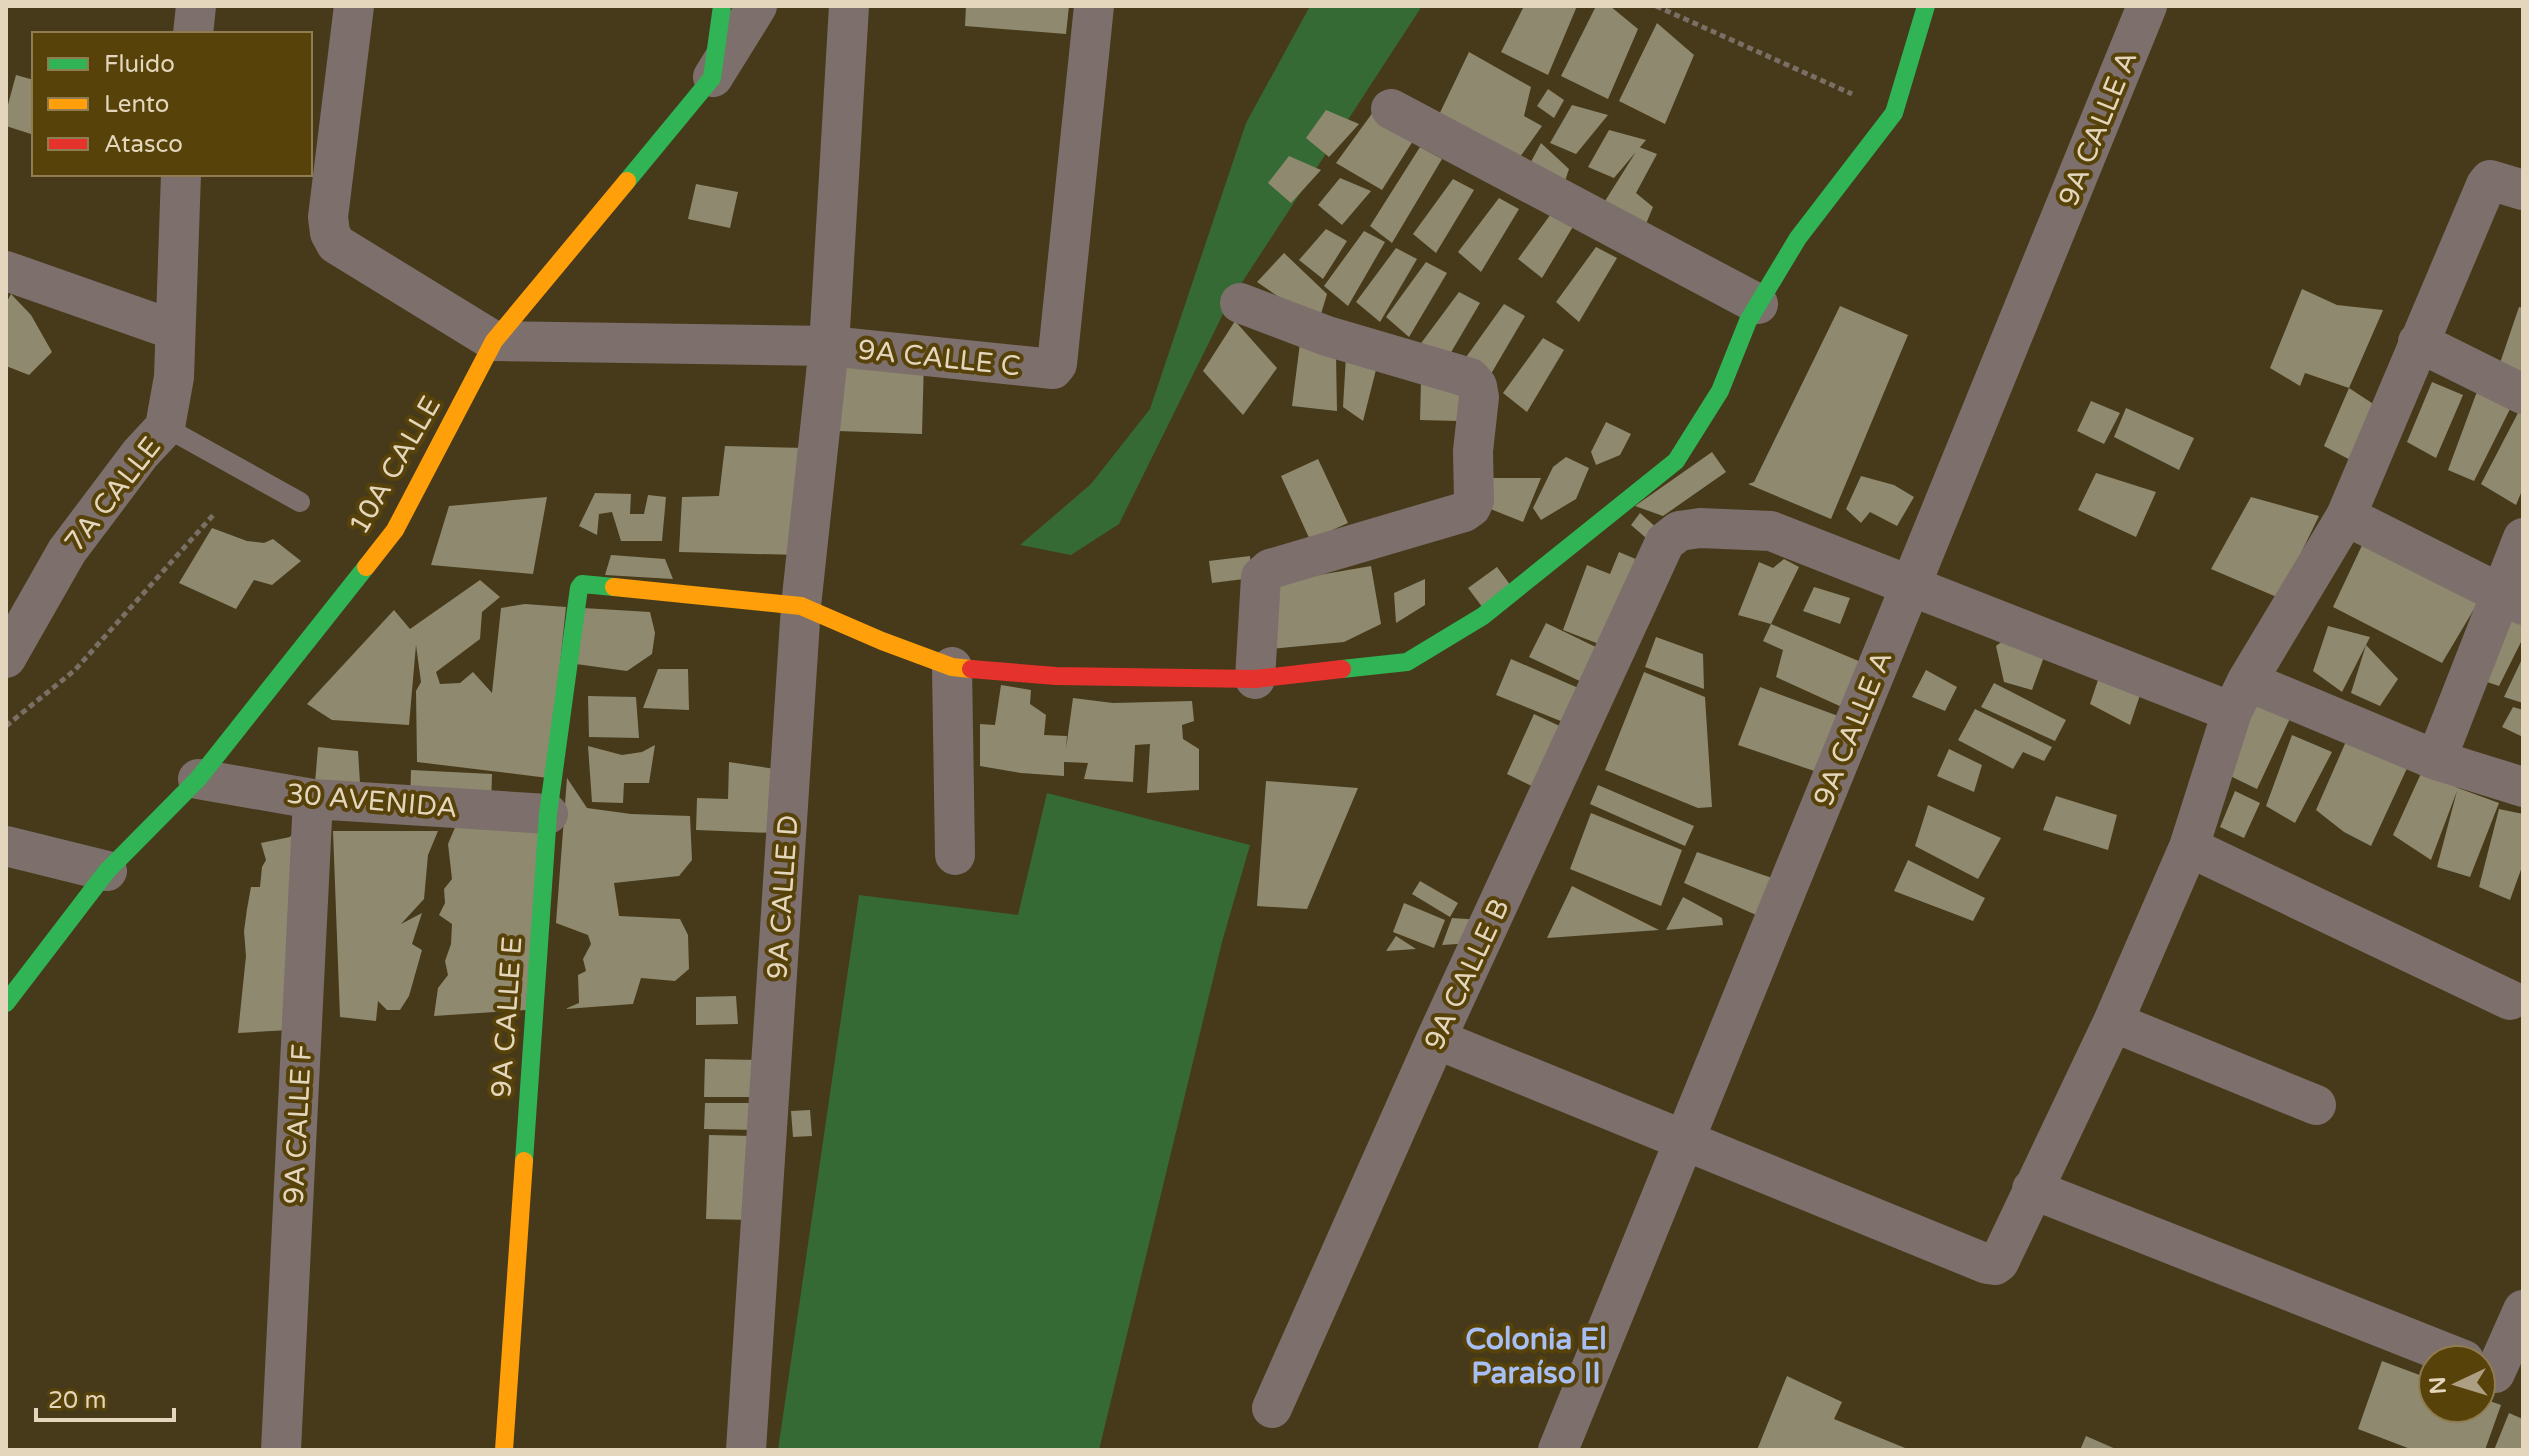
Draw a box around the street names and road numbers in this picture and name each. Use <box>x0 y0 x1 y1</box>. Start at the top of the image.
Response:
street label: 9A CALLE A <box>2051 46 2144 211</box>
street label: 9A CALLE C <box>856 333 1022 383</box>
street label: 10A CALLE <box>342 390 448 541</box>
street label: 7A CALLE <box>57 430 168 559</box>
street label: 9A CALLE A <box>1806 646 1899 811</box>
street label: 30 AVENIDA <box>285 777 459 825</box>
street label: 9A CALLE D <box>760 814 806 980</box>
street label: 9A CALLE B <box>1417 893 1517 1055</box>
street label: 9A CALLE E <box>484 935 530 1099</box>
street label: 9A CALLE F <box>277 1043 319 1205</box>

